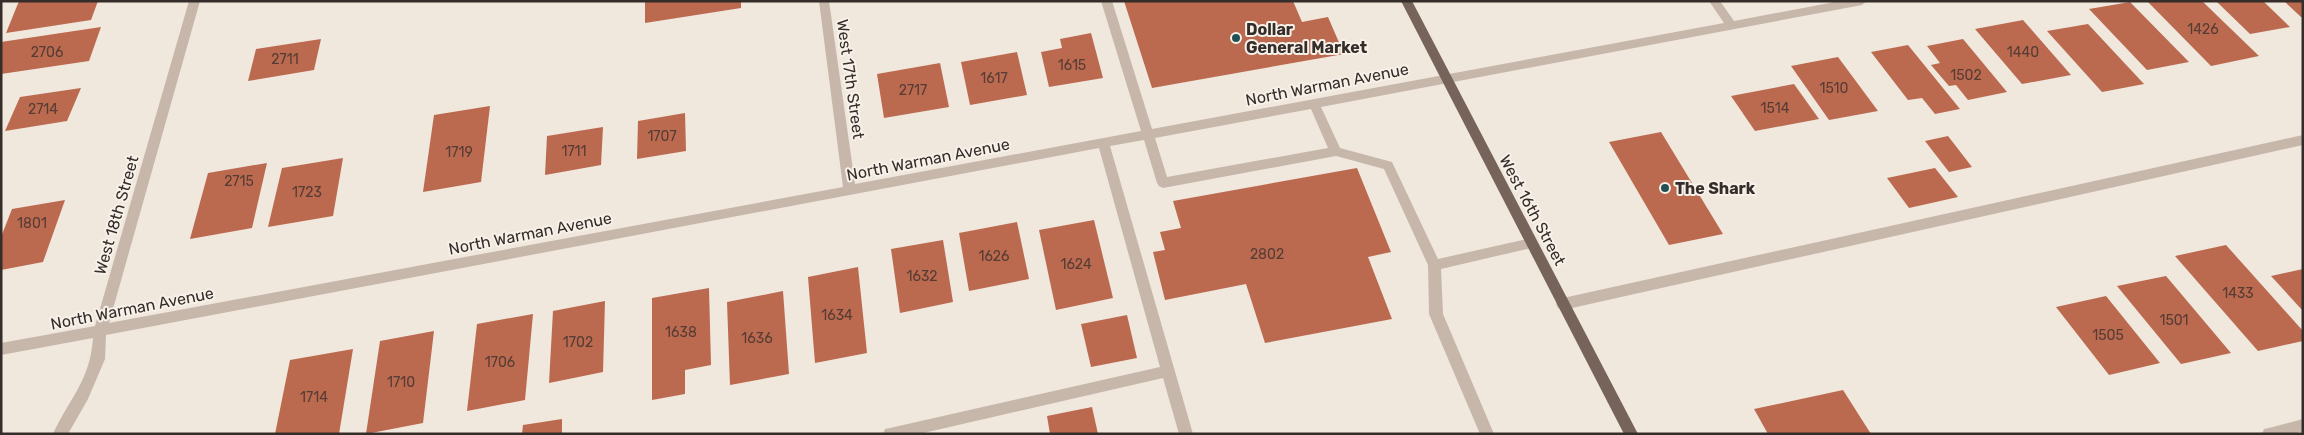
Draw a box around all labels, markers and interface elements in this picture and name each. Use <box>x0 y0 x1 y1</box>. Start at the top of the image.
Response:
street label: West 17th Street <box>833 18 868 140</box>
place label: Dollar General Market <box>1246 20 1368 57</box>
house number: 1426 <box>2187 21 2219 38</box>
marker: Dollar General Market <box>1230 32 1242 44</box>
house number: 2706 <box>31 44 63 61</box>
house number: 1440 <box>2007 44 2039 61</box>
house number: 2711 <box>271 51 299 68</box>
house number: 1615 <box>1058 57 1086 74</box>
street label: North Warman Avenue <box>1244 59 1410 110</box>
house number: 1502 <box>1950 67 1982 84</box>
house number: 1617 <box>980 70 1008 87</box>
house number: 1510 <box>1820 80 1849 97</box>
house number: 2717 <box>899 82 927 99</box>
house number: 1514 <box>1761 100 1790 117</box>
house number: 2714 <box>28 101 58 118</box>
house number: 1707 <box>647 128 677 145</box>
street label: North Warman Avenue <box>845 134 1011 185</box>
house number: 1711 <box>561 143 587 160</box>
house number: 1719 <box>445 144 473 161</box>
street label: West 16th Street <box>1495 152 1570 269</box>
street label: West 18th Street <box>90 153 143 277</box>
house number: 2715 <box>224 173 254 190</box>
place label: The Shark <box>1675 179 1756 198</box>
marker: The Shark <box>1659 182 1671 194</box>
house number: 1723 <box>292 184 322 201</box>
street label: North Warman Avenue <box>447 208 613 259</box>
house number: 1801 <box>17 215 47 232</box>
house number: 2802 <box>1250 246 1284 263</box>
house number: 1626 <box>978 248 1010 265</box>
house number: 1624 <box>1060 256 1092 273</box>
house number: 1632 <box>906 268 938 285</box>
street label: North Warman Avenue <box>49 283 215 334</box>
house number: 1433 <box>2222 285 2254 302</box>
house number: 1634 <box>821 307 853 324</box>
house number: 1501 <box>2159 312 2189 329</box>
house number: 1638 <box>665 324 697 341</box>
house number: 1505 <box>2092 327 2124 344</box>
house number: 1636 <box>741 330 773 347</box>
house number: 1702 <box>563 334 593 351</box>
house number: 1706 <box>485 354 515 371</box>
house number: 1710 <box>387 374 415 391</box>
house number: 1714 <box>300 389 328 406</box>

